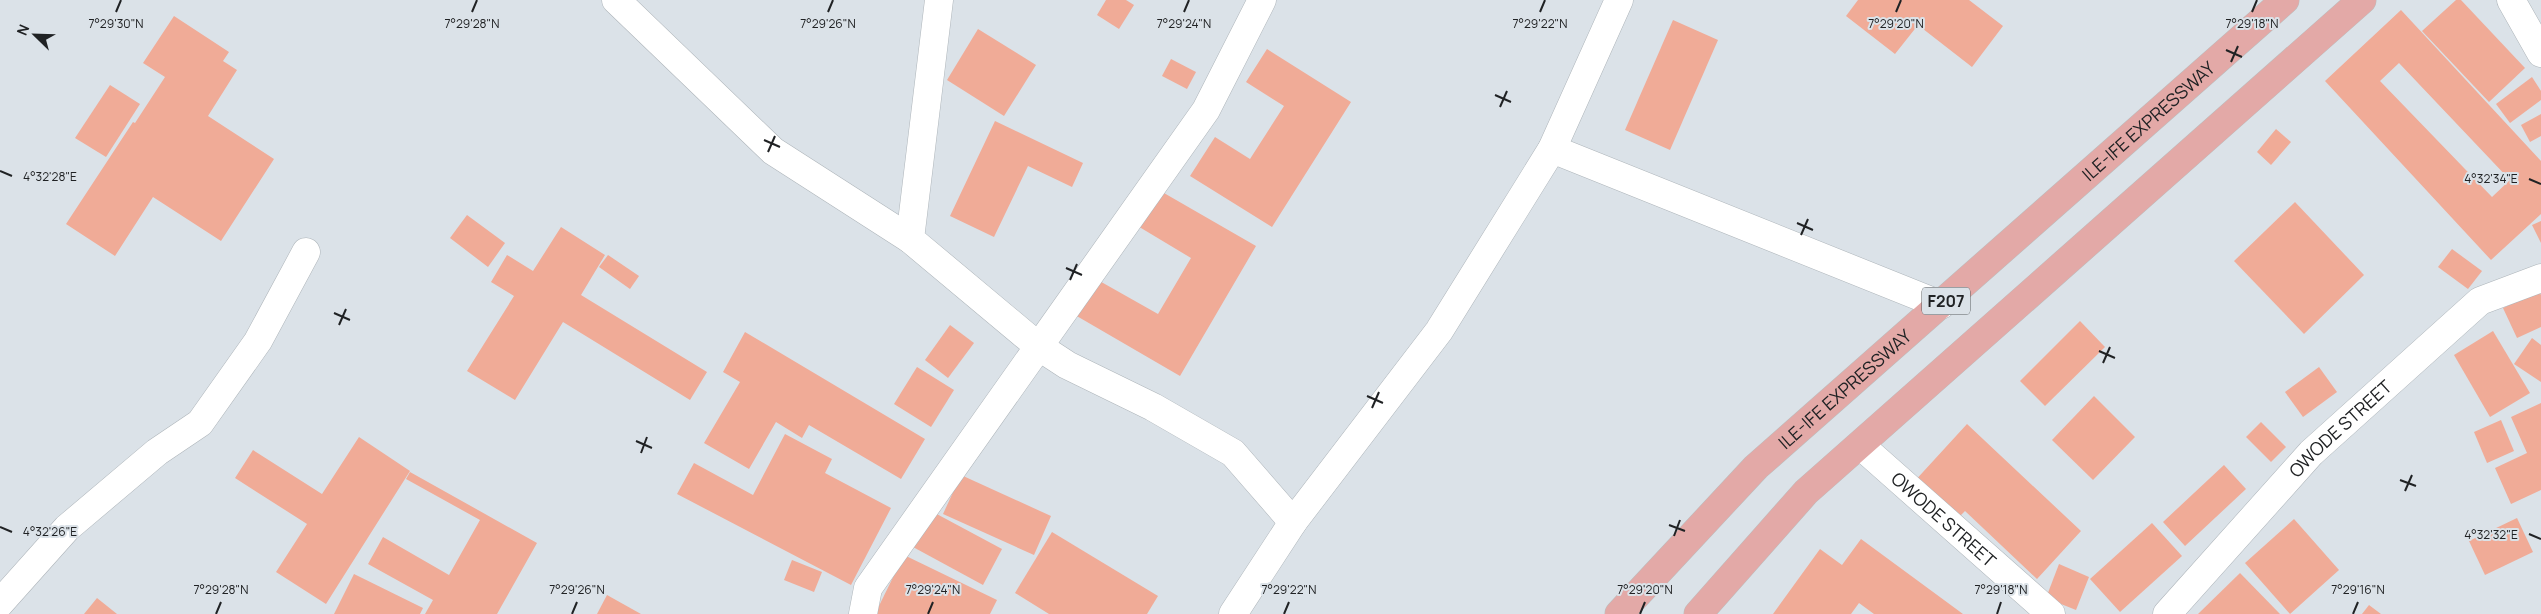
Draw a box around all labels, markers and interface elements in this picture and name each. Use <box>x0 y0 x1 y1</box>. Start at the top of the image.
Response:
north arrow <box>10 10 60 60</box>
text: 7°29'30"N <box>88 15 144 32</box>
text: 7°29'28"N <box>445 15 500 32</box>
text: 7°29'26"N <box>800 15 856 32</box>
text: 7°29'24"N <box>1157 15 1211 32</box>
text: 7°29'22"N <box>1513 15 1567 32</box>
text: 7°29'20"N <box>1868 15 1924 32</box>
text: 7°29'18"N <box>2226 15 2278 32</box>
text: N <box>12 21 33 38</box>
street label: ILE-IFE EXPRESSWAY <box>2077 55 2220 186</box>
text: 4°32'28"E <box>23 168 77 185</box>
text: 4°32'34"E <box>2464 170 2518 187</box>
road number: F207 <box>1922 288 1970 314</box>
street label: ILE-IFE EXPRESSWAY <box>1773 323 1917 454</box>
street label: OWODE STREET <box>2283 374 2397 482</box>
street label: OWODE STREET <box>1886 466 2002 572</box>
text: 4°32'26"E <box>23 523 77 540</box>
text: 4°32'32"E <box>2464 526 2518 543</box>
text: 7°29'28"N <box>194 581 249 598</box>
text: 7°29'26"N <box>549 581 605 598</box>
text: 7°29'24"N <box>906 581 960 598</box>
text: 7°29'22"N <box>1262 581 1316 598</box>
text: 7°29'20"N <box>1617 581 1673 598</box>
text: 7°29'18"N <box>1975 581 2027 598</box>
text: 7°29'16"N <box>2331 581 2385 598</box>

